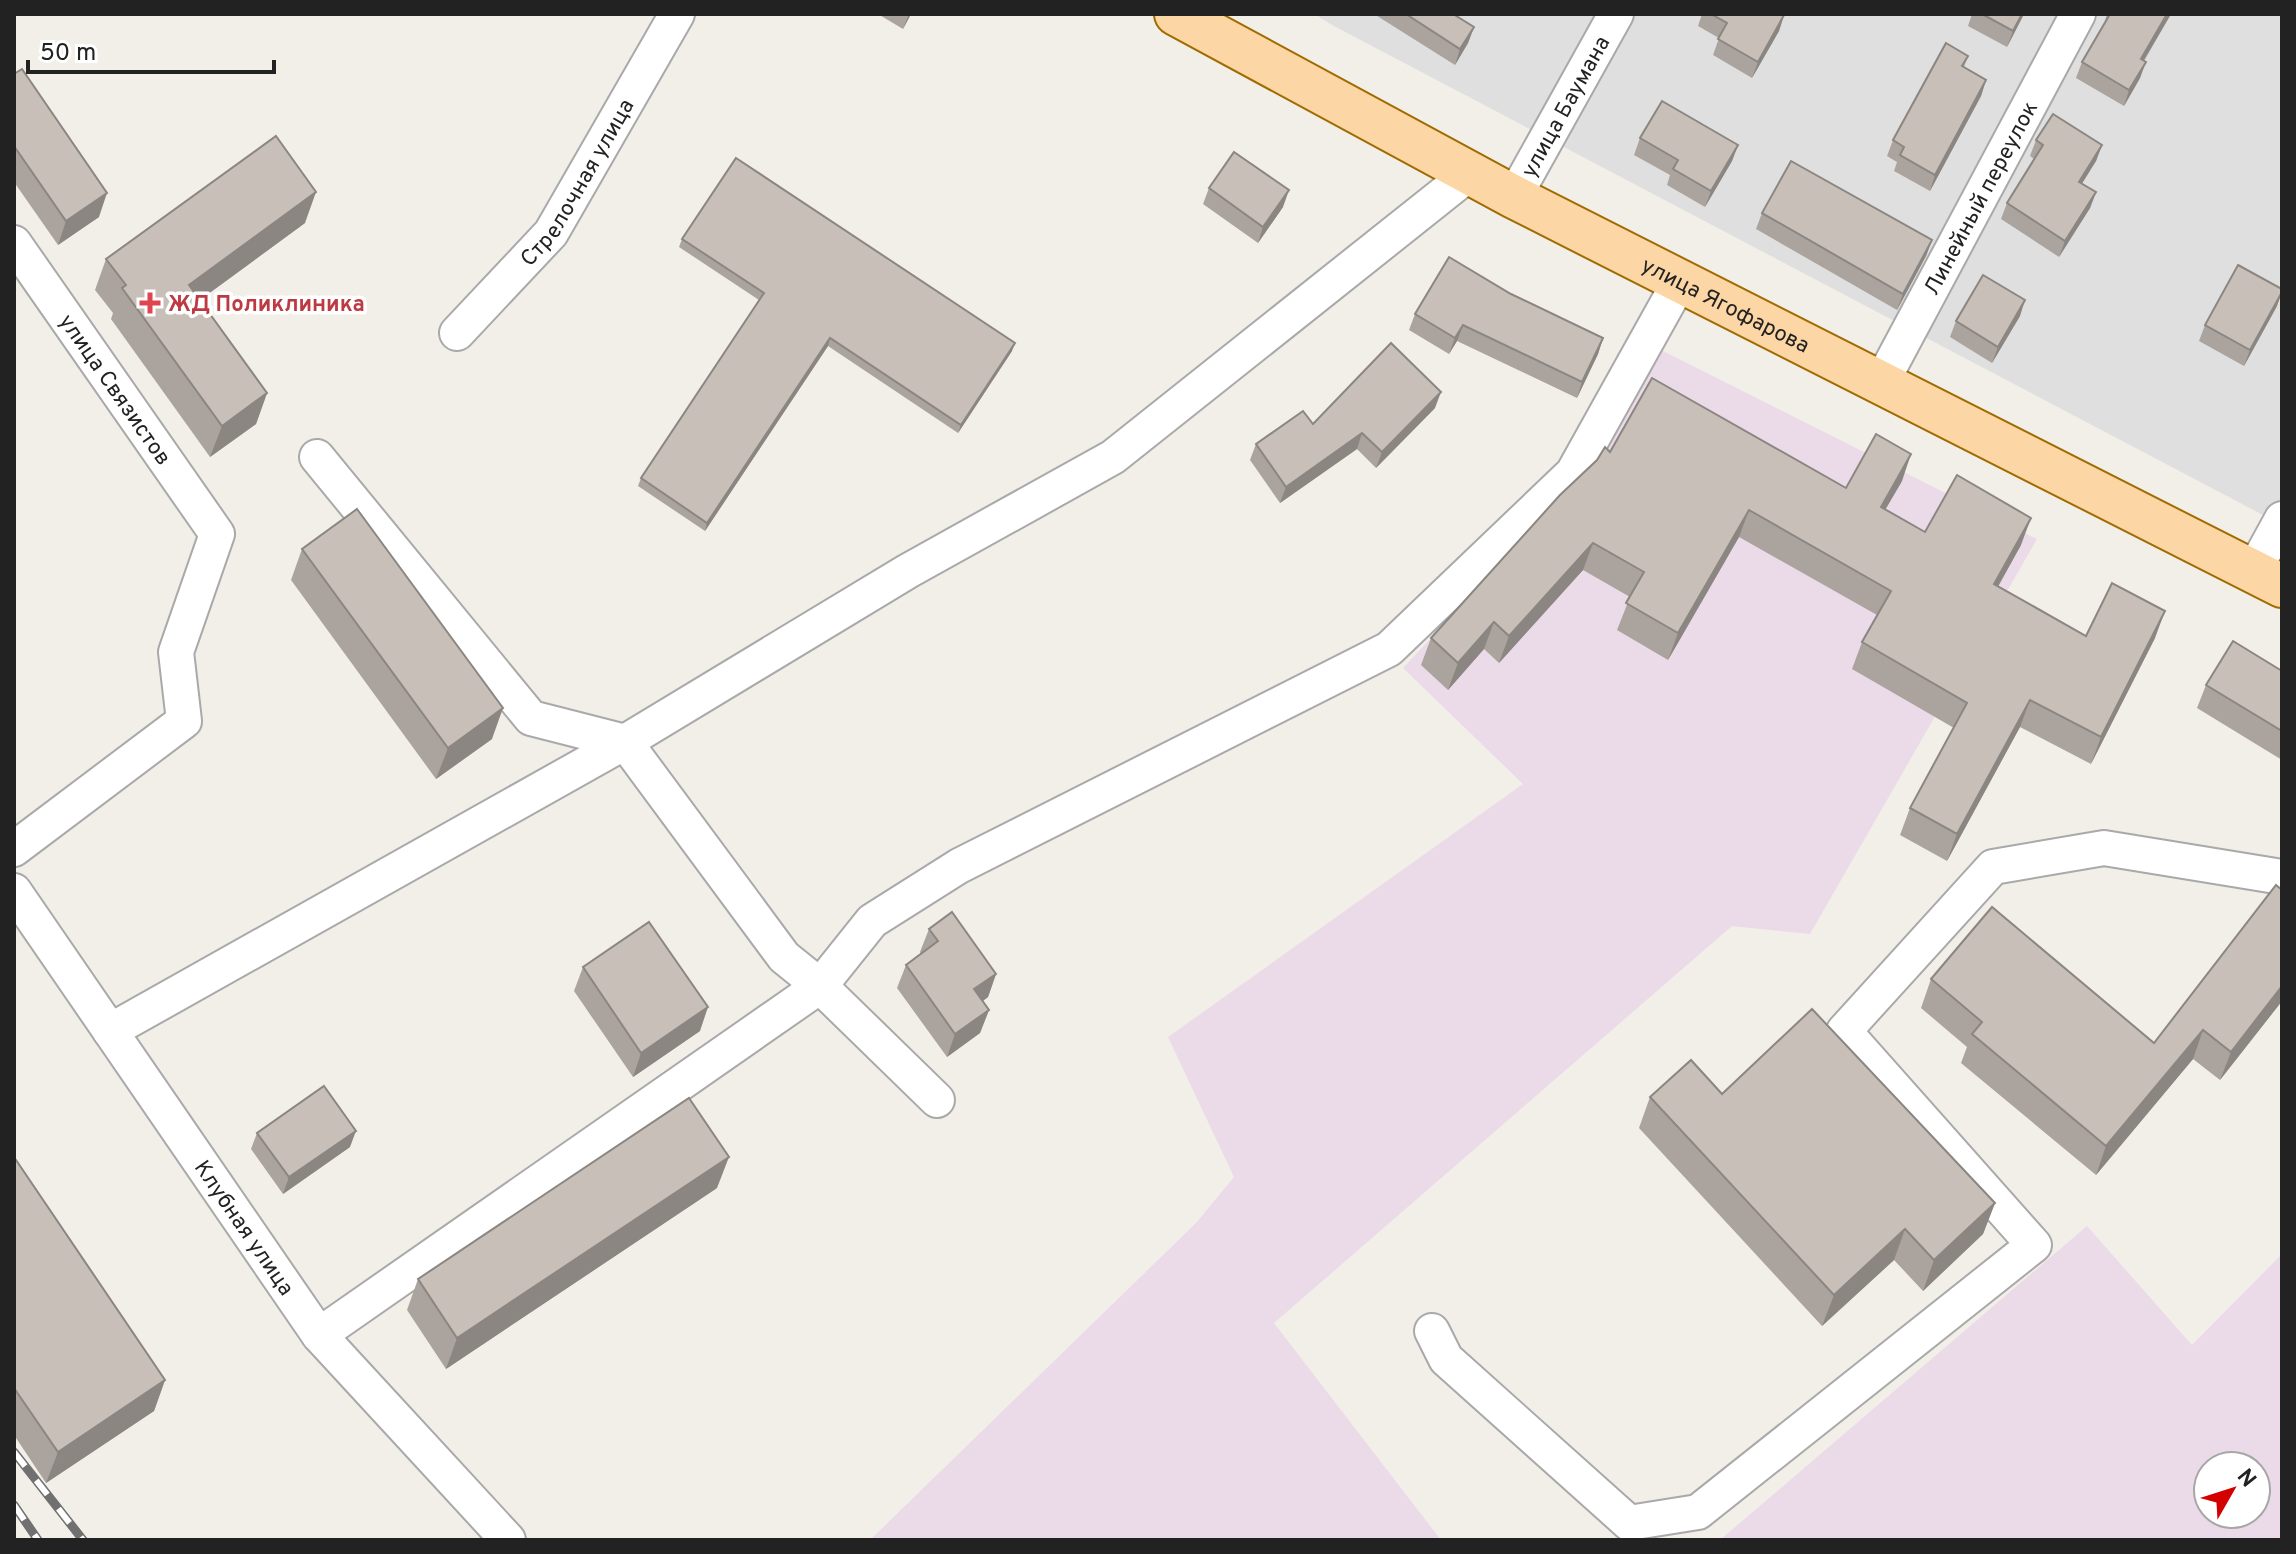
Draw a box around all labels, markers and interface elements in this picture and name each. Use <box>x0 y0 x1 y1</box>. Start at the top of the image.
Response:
scale bar <box>28 24 274 74</box>
street label: улица Баумана <box>1517 32 1617 183</box>
text: 50 m <box>40 39 96 69</box>
street label: Стрелочная улица <box>516 95 641 273</box>
street label: Линейный переулок <box>1919 97 2045 301</box>
street label: улица Ягофарова <box>1636 253 1814 360</box>
marker: ЖД Поликлиника <box>139 292 161 314</box>
place label: ЖД Поликлиника <box>168 292 365 319</box>
street label: улица Связистов <box>52 310 176 471</box>
street label: Клубная улица <box>187 1156 299 1301</box>
north arrow <box>2192 1450 2272 1530</box>
text: N <box>2230 1464 2261 1494</box>

